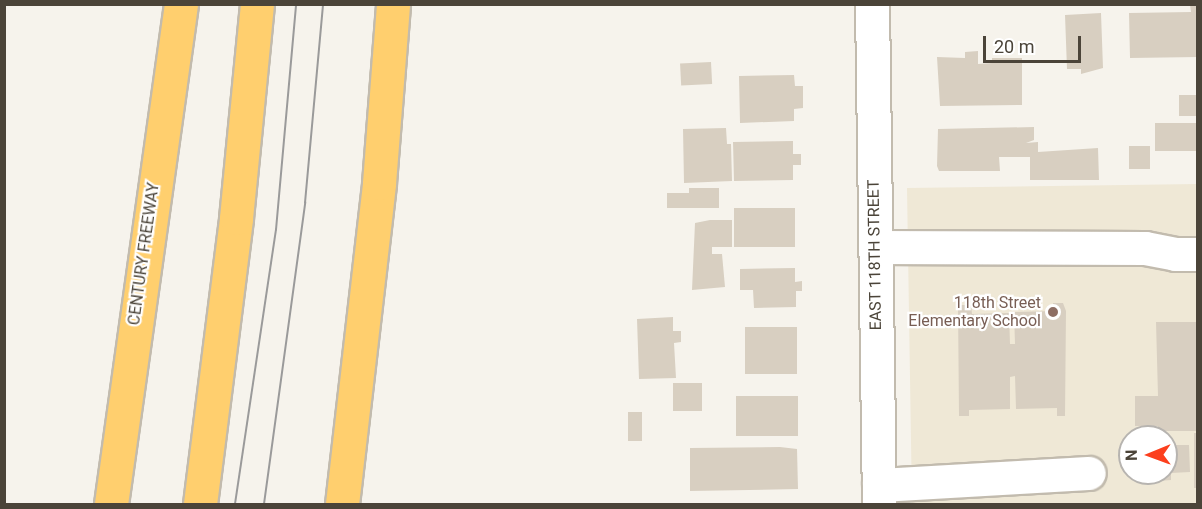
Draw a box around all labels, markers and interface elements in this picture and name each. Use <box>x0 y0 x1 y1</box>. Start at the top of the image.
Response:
scale bar <box>986 24 1084 62</box>
text: 20 m <box>994 36 1034 57</box>
street label: EAST 118TH STREET <box>864 179 886 331</box>
street label: CENTURY FREEWAY <box>124 181 164 327</box>
place label: 118th Street Elementary School <box>908 293 1041 331</box>
marker: 118th Street Elementary School <box>1046 305 1060 319</box>
north arrow <box>1118 425 1178 485</box>
text: N <box>1122 449 1141 461</box>

